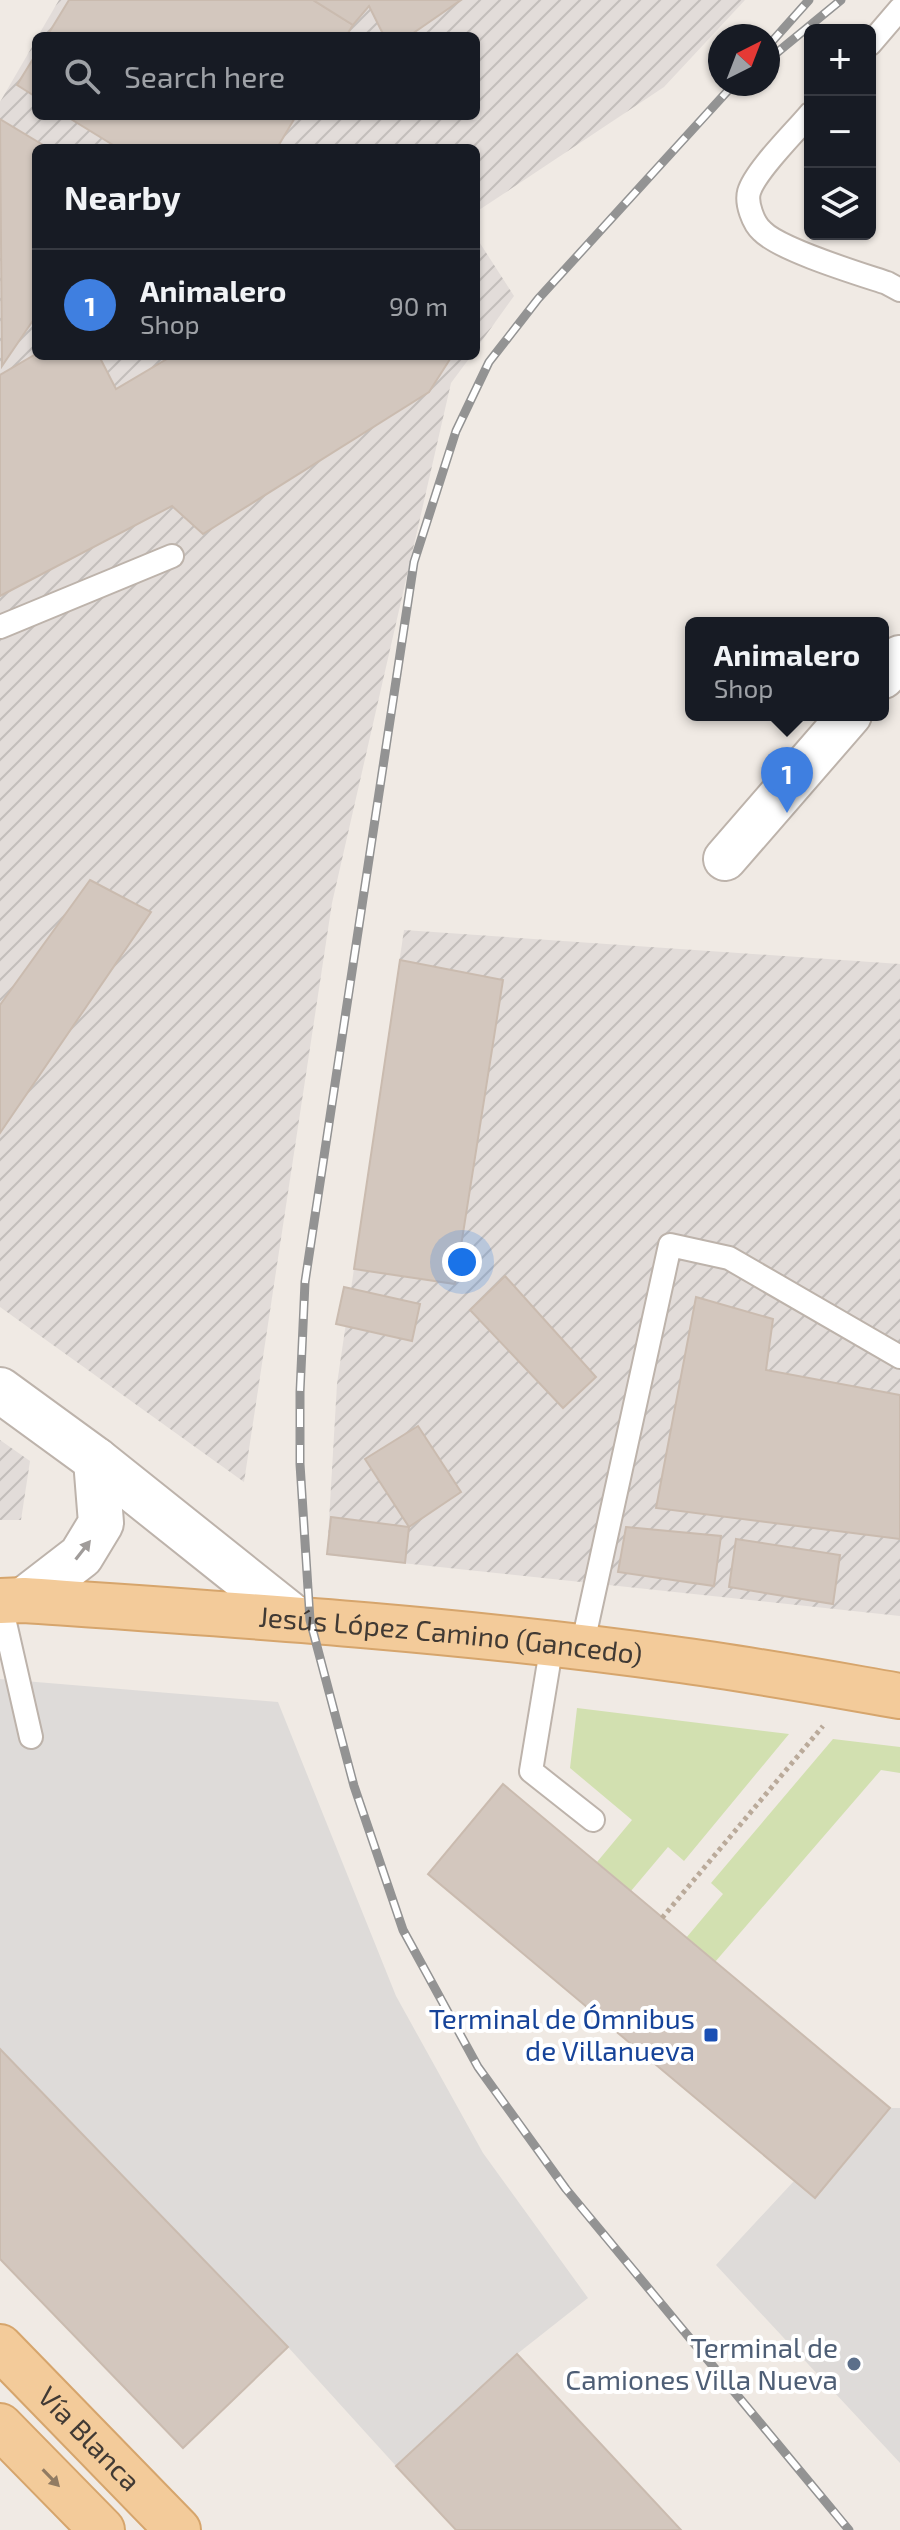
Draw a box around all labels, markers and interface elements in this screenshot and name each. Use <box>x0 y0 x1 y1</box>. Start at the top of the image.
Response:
north arrow <box>708 24 780 96</box>
map controls <box>804 24 876 240</box>
button: + <box>804 24 876 96</box>
search box <box>32 32 480 120</box>
icon: search <box>60 54 104 98</box>
text: Search here <box>124 58 285 94</box>
button: − <box>804 96 876 168</box>
button: layers <box>804 168 876 240</box>
text: Nearby <box>64 176 181 217</box>
text: Animalero <box>140 272 286 308</box>
text: 1 <box>84 290 96 321</box>
text: 90 m <box>389 290 448 321</box>
text: Shop <box>140 308 200 339</box>
popup <box>685 617 889 721</box>
text: Animalero <box>714 636 860 672</box>
text: Shop <box>714 672 773 703</box>
pin: 1 <box>761 747 813 813</box>
your location <box>442 1242 482 1282</box>
one-way arrow <box>74 1540 90 1560</box>
street label: Jesús López Camino (Gancedo) <box>257 1599 645 1671</box>
place label: Terminal de Ómnibus de Villanueva <box>429 2001 695 2067</box>
marker: Terminal de Ómnibus de Villanueva <box>702 2026 720 2044</box>
place label: Terminal de Camiones Villa Nueva <box>565 2330 838 2396</box>
marker: Terminal de Camiones Villa Nueva <box>845 2355 863 2373</box>
street label: Vía Blanca <box>32 2379 148 2497</box>
one-way arrow <box>41 2468 60 2487</box>

